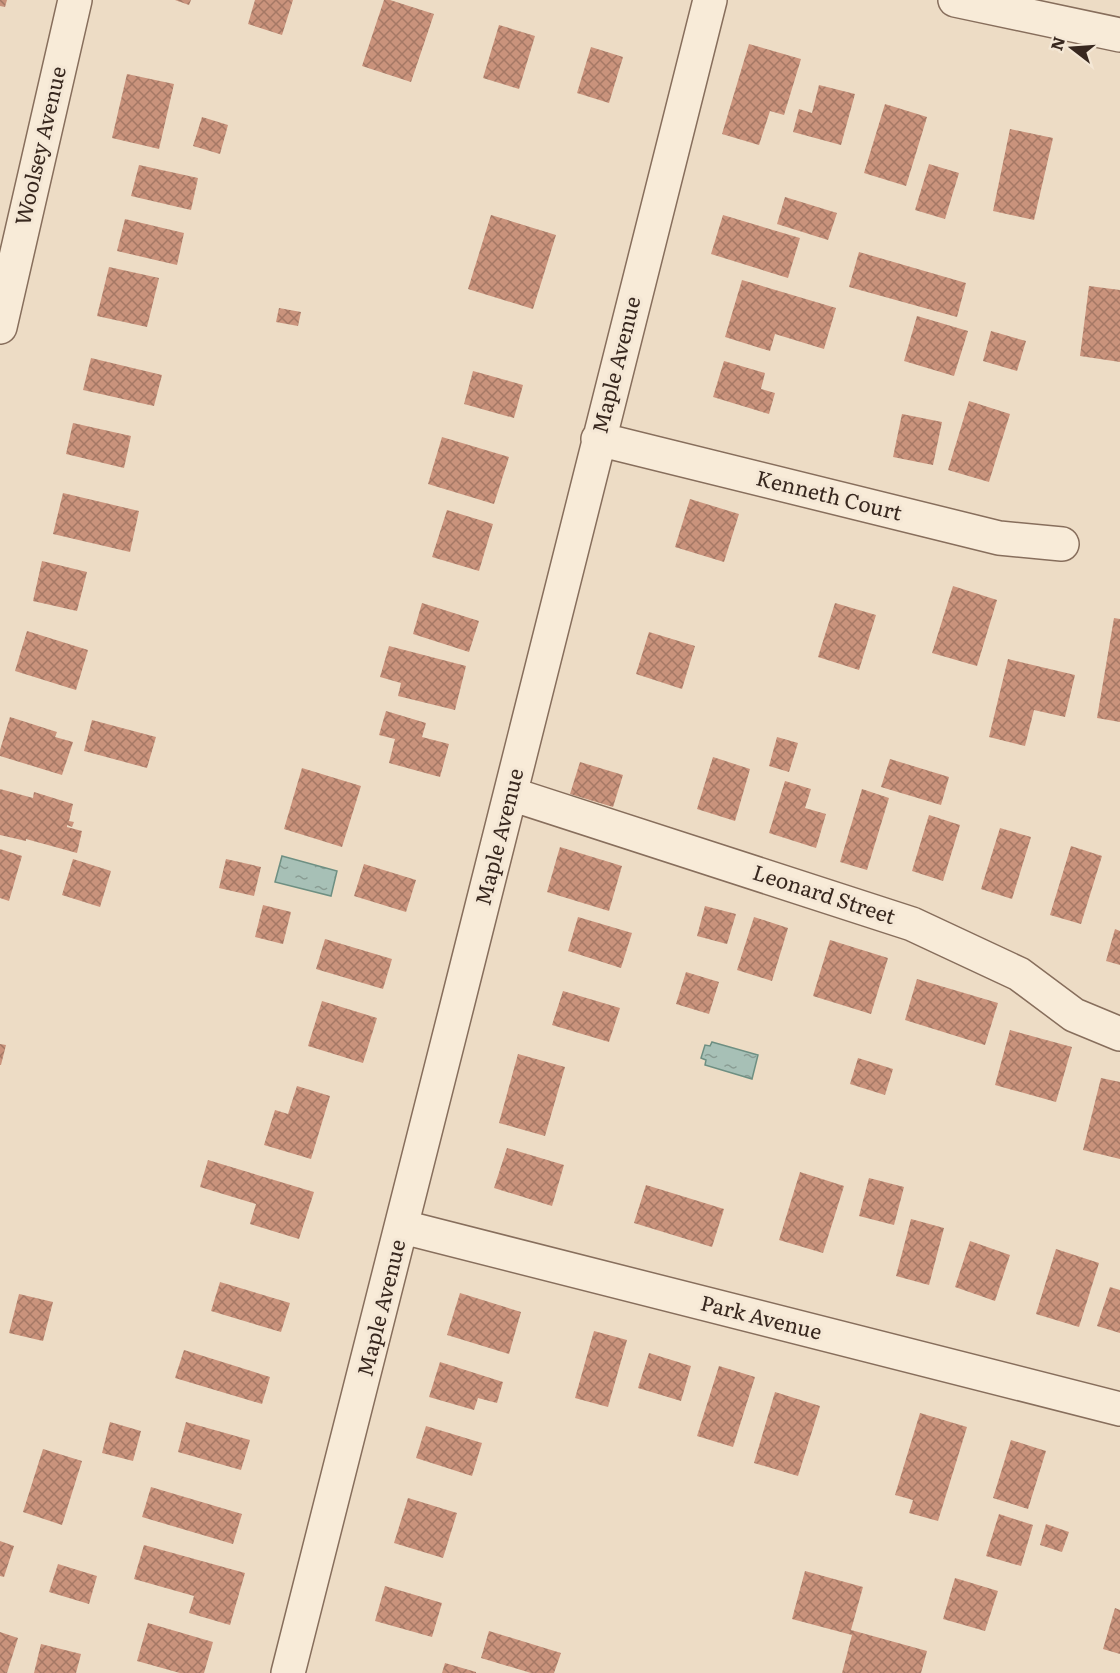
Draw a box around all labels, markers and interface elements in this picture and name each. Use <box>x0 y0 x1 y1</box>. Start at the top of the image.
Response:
north arrow <box>1042 18 1102 78</box>
text: N <box>1043 33 1070 53</box>
street label: Woolsey Avenue <box>5 63 72 228</box>
street label: Maple Avenue <box>583 293 647 436</box>
street label: Kenneth Court <box>753 460 906 527</box>
street label: Maple Avenue <box>466 765 530 908</box>
street label: Leonard Street <box>749 855 901 930</box>
street label: Maple Avenue <box>348 1236 412 1379</box>
street label: Park Avenue <box>698 1286 826 1346</box>

